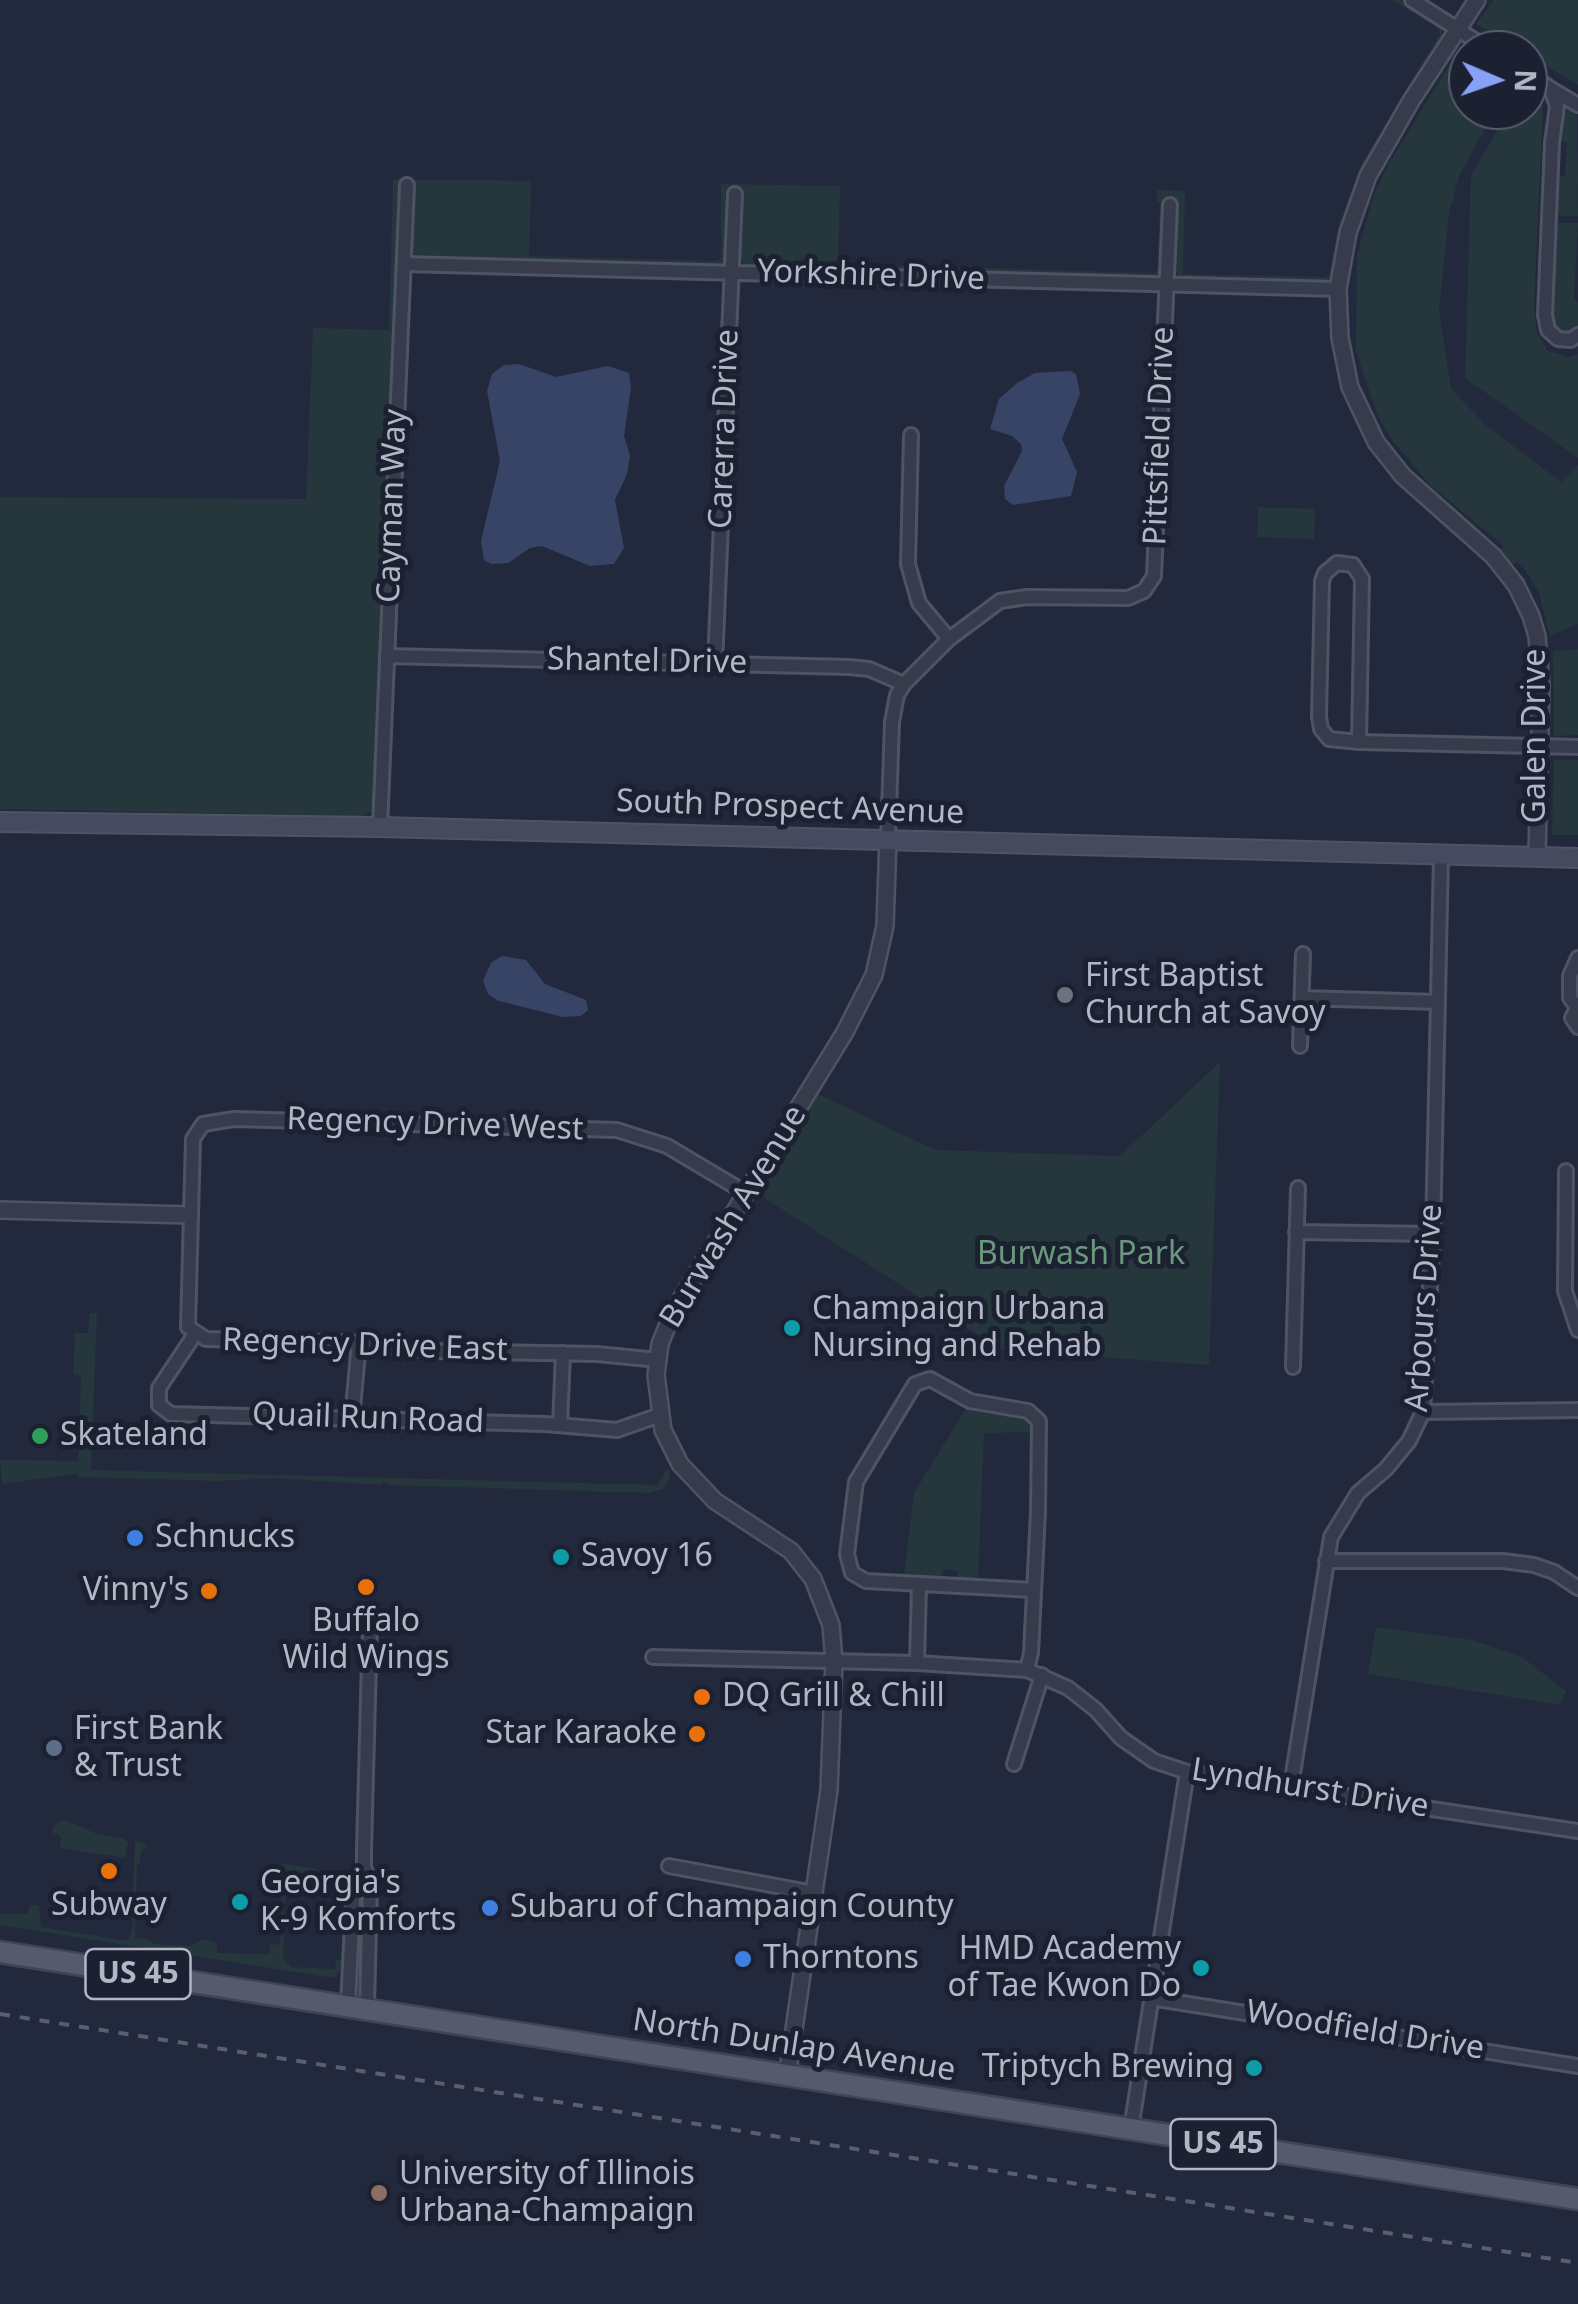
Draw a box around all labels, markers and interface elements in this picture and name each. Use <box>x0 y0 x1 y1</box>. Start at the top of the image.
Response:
north arrow <box>1448 30 1548 130</box>
text: N <box>1507 69 1545 93</box>
street label: Yorkshire Drive <box>757 253 985 299</box>
street label: Pittsfield Drive <box>1137 326 1183 546</box>
street label: Carerra Drive <box>702 328 748 530</box>
street label: Cayman Way <box>370 408 416 604</box>
street label: Shantel Drive <box>546 641 748 683</box>
street label: Galen Drive <box>1517 649 1555 823</box>
street label: South Prospect Avenue <box>615 783 965 833</box>
place label: First Baptist Church at Savoy <box>1085 958 1325 1033</box>
marker: First Baptist Church at Savoy <box>1054 984 1076 1006</box>
street label: Burwash Avenue <box>652 1099 816 1335</box>
street label: Regency Drive West <box>286 1101 584 1149</box>
street label: Arbours Drive <box>1399 1203 1451 1413</box>
park label: Burwash Park <box>977 1236 1185 1274</box>
place label: Champaign Urbana Nursing and Rehab <box>812 1291 1106 1366</box>
marker: Champaign Urbana Nursing and Rehab <box>781 1317 803 1339</box>
street label: Regency Drive East <box>222 1322 508 1370</box>
street label: Quail Run Road <box>251 1396 485 1442</box>
place label: Skateland <box>60 1417 208 1455</box>
marker: Skateland <box>29 1425 51 1447</box>
place label: Schnucks <box>155 1519 295 1557</box>
marker: Schnucks <box>124 1527 146 1549</box>
place label: Savoy 16 <box>581 1538 713 1576</box>
marker: Savoy 16 <box>550 1546 572 1568</box>
place label: Vinny's <box>83 1572 189 1610</box>
marker: Buffalo Wild Wings <box>355 1576 377 1598</box>
marker: Vinny's <box>198 1580 220 1602</box>
place label: Buffalo Wild Wings <box>282 1603 450 1678</box>
place label: DQ Grill & Chill <box>722 1678 945 1716</box>
marker: DQ Grill & Chill <box>691 1686 713 1708</box>
place label: First Bank & Trust <box>74 1711 223 1786</box>
place label: Star Karaoke <box>486 1715 677 1753</box>
marker: Star Karaoke <box>686 1723 708 1745</box>
marker: First Bank & Trust <box>43 1737 65 1759</box>
street label: Lyndhurst Drive <box>1189 1751 1431 1827</box>
marker: Subway <box>98 1860 120 1882</box>
place label: Georgia's K-9 Komforts <box>260 1865 456 1940</box>
place label: Subway <box>51 1887 167 1925</box>
place label: Subaru of Champaign County <box>510 1889 954 1927</box>
marker: Georgia's K-9 Komforts <box>229 1891 251 1913</box>
marker: Subaru of Champaign County <box>479 1897 501 1919</box>
place label: HMD Academy of Tae Kwon Do <box>948 1931 1181 2006</box>
place label: Thorntons <box>763 1940 919 1978</box>
marker: Thorntons <box>732 1948 754 1970</box>
road number: US 45 <box>86 1949 190 1999</box>
marker: HMD Academy of Tae Kwon Do <box>1190 1957 1212 1979</box>
street label: Woodfield Drive <box>1243 1993 1487 2069</box>
street label: North Dunlap Avenue <box>630 2002 958 2090</box>
place label: Triptych Brewing <box>982 2049 1234 2087</box>
marker: Triptych Brewing <box>1243 2057 1265 2079</box>
road number: US 45 <box>1170 2119 1276 2169</box>
place label: University of Illinois Urbana-Champaign <box>399 2156 695 2231</box>
marker: University of Illinois Urbana-Champaign <box>368 2182 390 2204</box>

